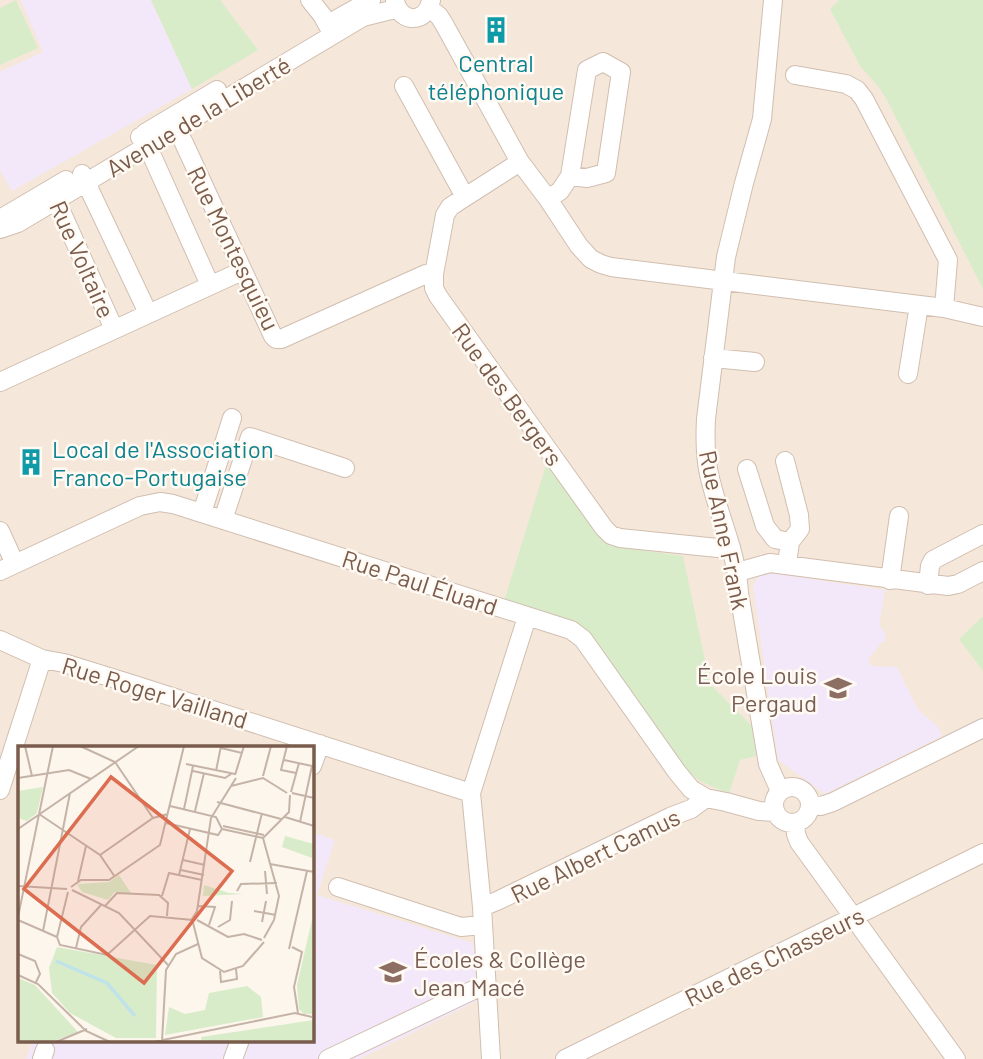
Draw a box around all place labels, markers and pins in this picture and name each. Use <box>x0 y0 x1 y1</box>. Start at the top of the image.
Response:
building icon: Central téléphonique <box>481 15 511 45</box>
place label: Central téléphonique <box>428 48 564 105</box>
place label: Local de l'Association Franco-Portugaise <box>52 434 274 491</box>
building icon: Local de l'Association Franco-Portugaise <box>16 447 46 477</box>
place label: École Louis Pergaud <box>697 660 817 717</box>
school or university icon: École Louis Pergaud <box>823 673 853 703</box>
place label: Écoles & Collège Jean Macé <box>414 944 586 1001</box>
school or university icon: Écoles & Collège Jean Macé <box>378 957 408 987</box>

